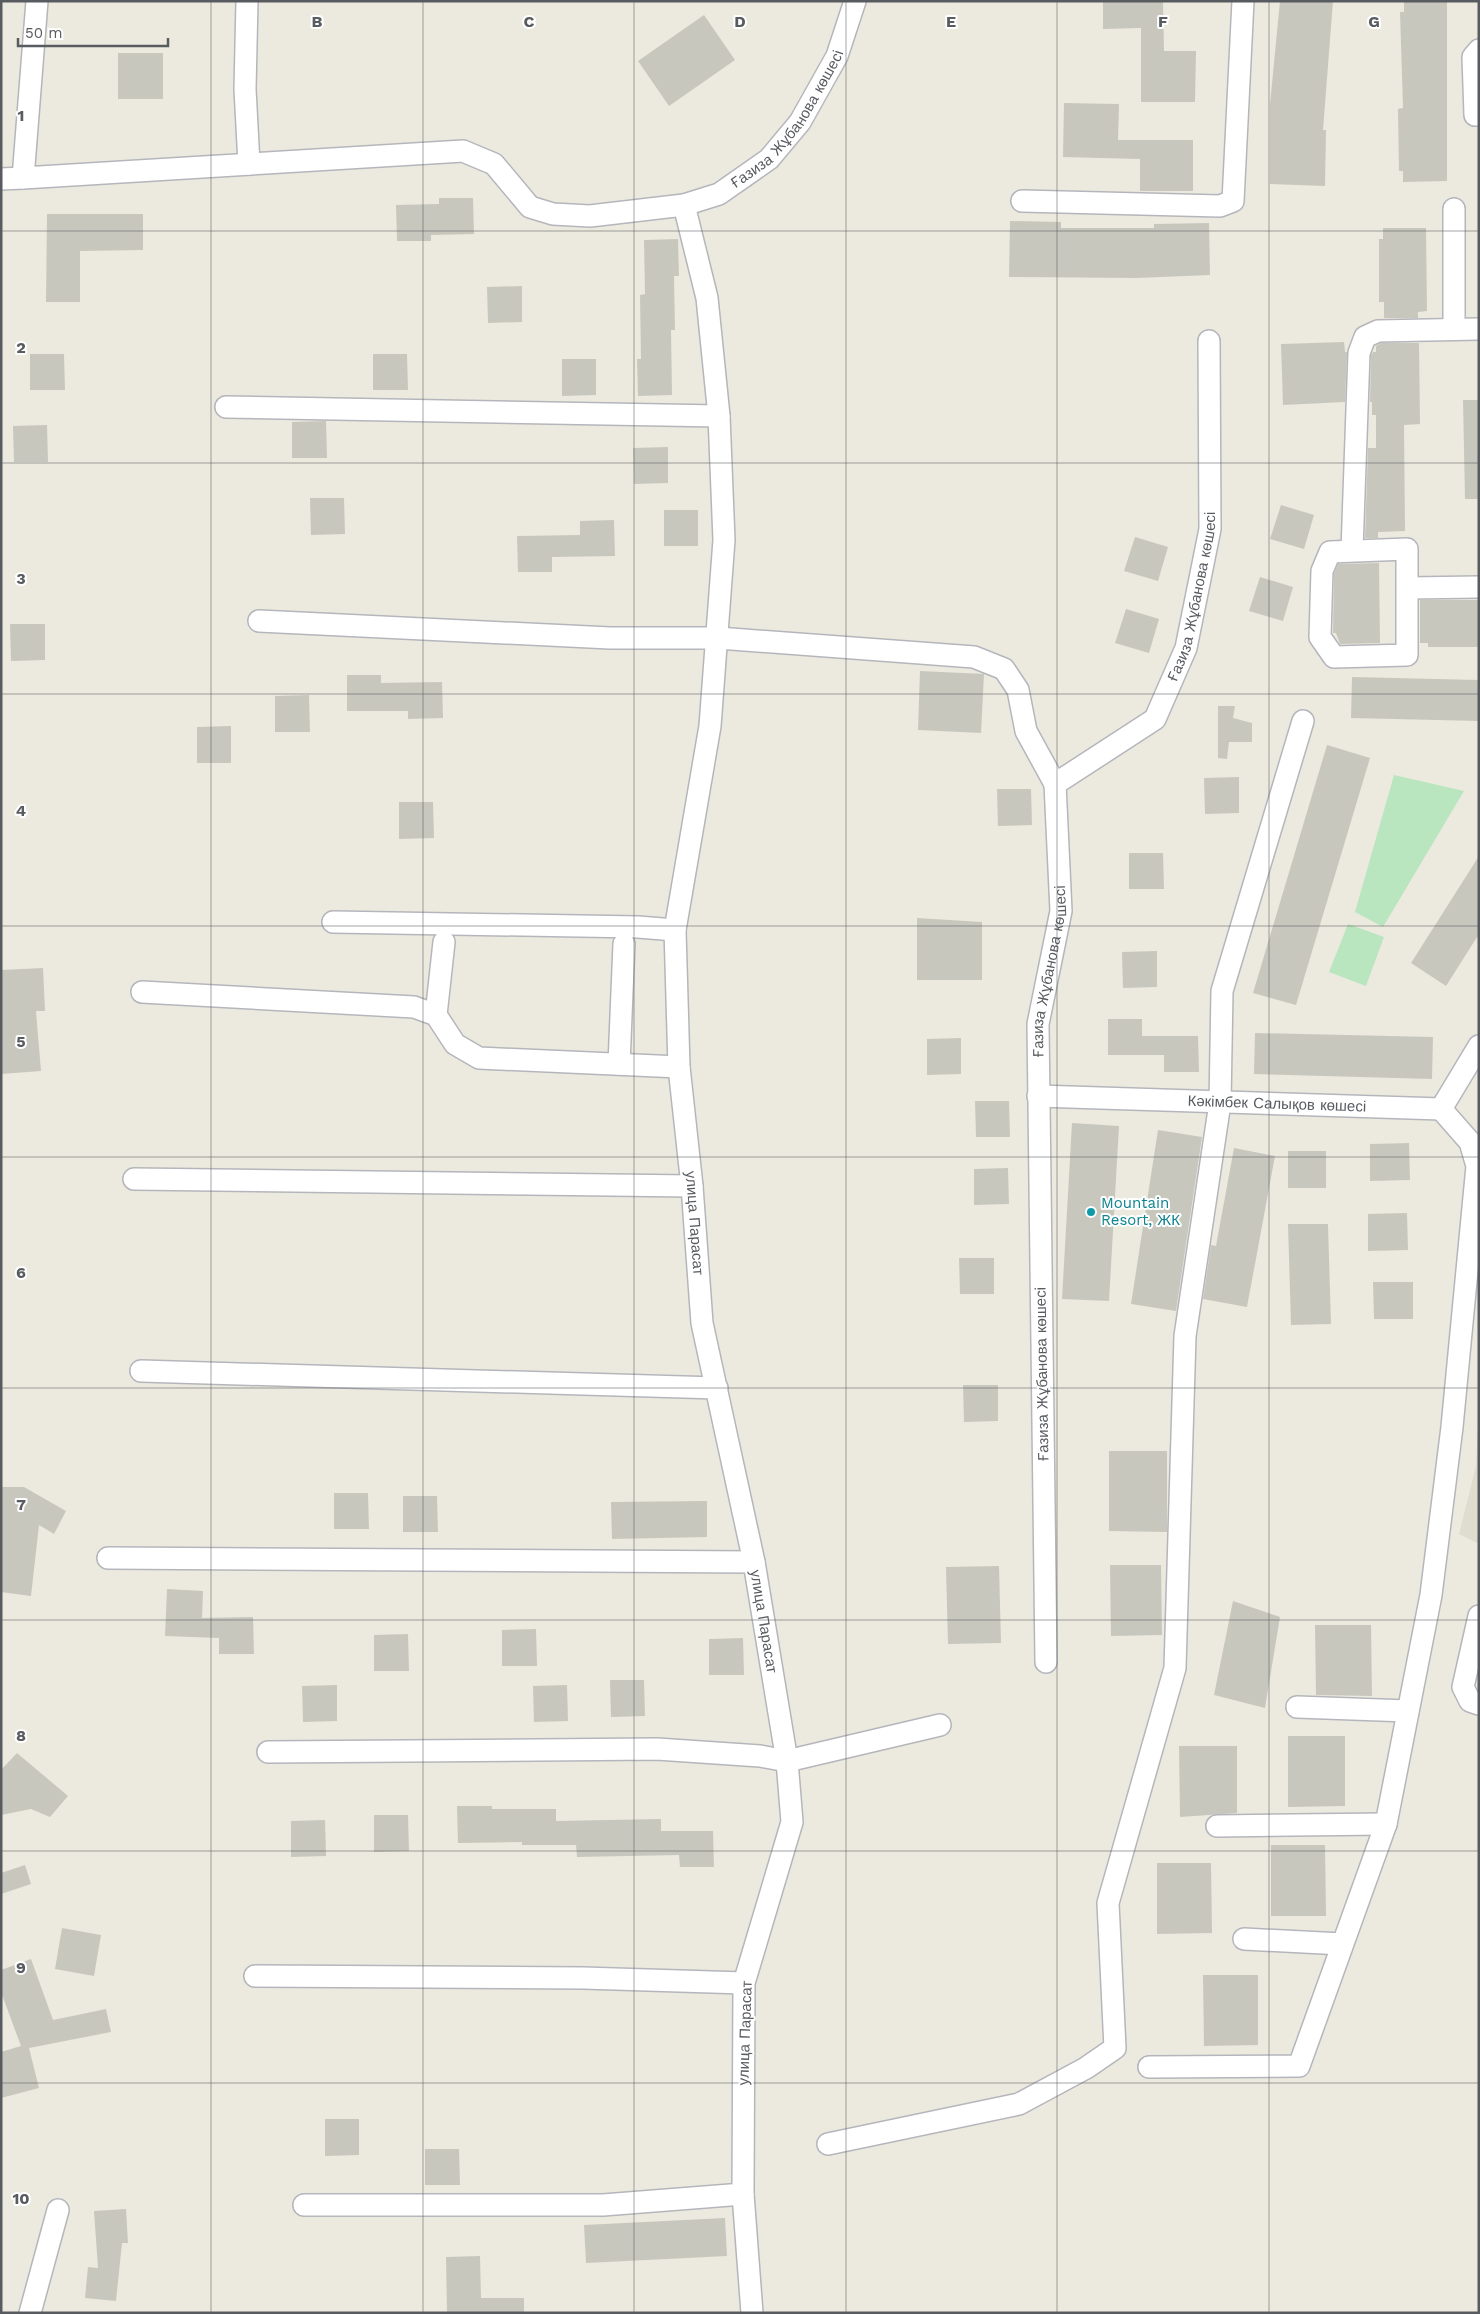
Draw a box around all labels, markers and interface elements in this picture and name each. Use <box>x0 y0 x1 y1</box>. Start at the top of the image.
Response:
text: B <box>312 12 323 31</box>
text: C <box>524 12 535 31</box>
text: D <box>734 12 746 31</box>
text: E <box>946 12 956 31</box>
text: F <box>1158 12 1168 31</box>
text: G <box>1368 12 1380 31</box>
scale bar <box>18 15 168 47</box>
text: 50 m <box>25 24 62 42</box>
street label: Ғазиза Жұбанова көшесі <box>727 48 847 192</box>
text: 1 <box>18 106 24 125</box>
text: 2 <box>16 338 26 357</box>
street label: Ғазиза Жұбанова көшесі <box>1164 512 1219 684</box>
text: 3 <box>16 569 26 588</box>
text: 4 <box>16 801 26 820</box>
street label: Ғазиза Жұбанова көшесі <box>1029 885 1070 1057</box>
text: 5 <box>16 1032 26 1051</box>
street label: Кәкімбек Салықов көшесі <box>1187 1092 1366 1116</box>
street label: улица Парасат <box>681 1170 708 1276</box>
place label: Mountain Resort, ЖК <box>1101 1194 1180 1229</box>
marker: Mountain Resort, ЖК <box>1085 1206 1097 1218</box>
text: 6 <box>16 1263 26 1282</box>
street label: Ғазиза Жұбанова көшесі <box>1031 1287 1053 1461</box>
text: 7 <box>16 1495 26 1514</box>
street label: улица Парасат <box>746 1568 781 1675</box>
text: 8 <box>16 1726 26 1745</box>
text: 9 <box>16 1958 26 1977</box>
street label: улица Парасат <box>734 1980 756 2086</box>
text: 10 <box>12 2189 30 2208</box>

